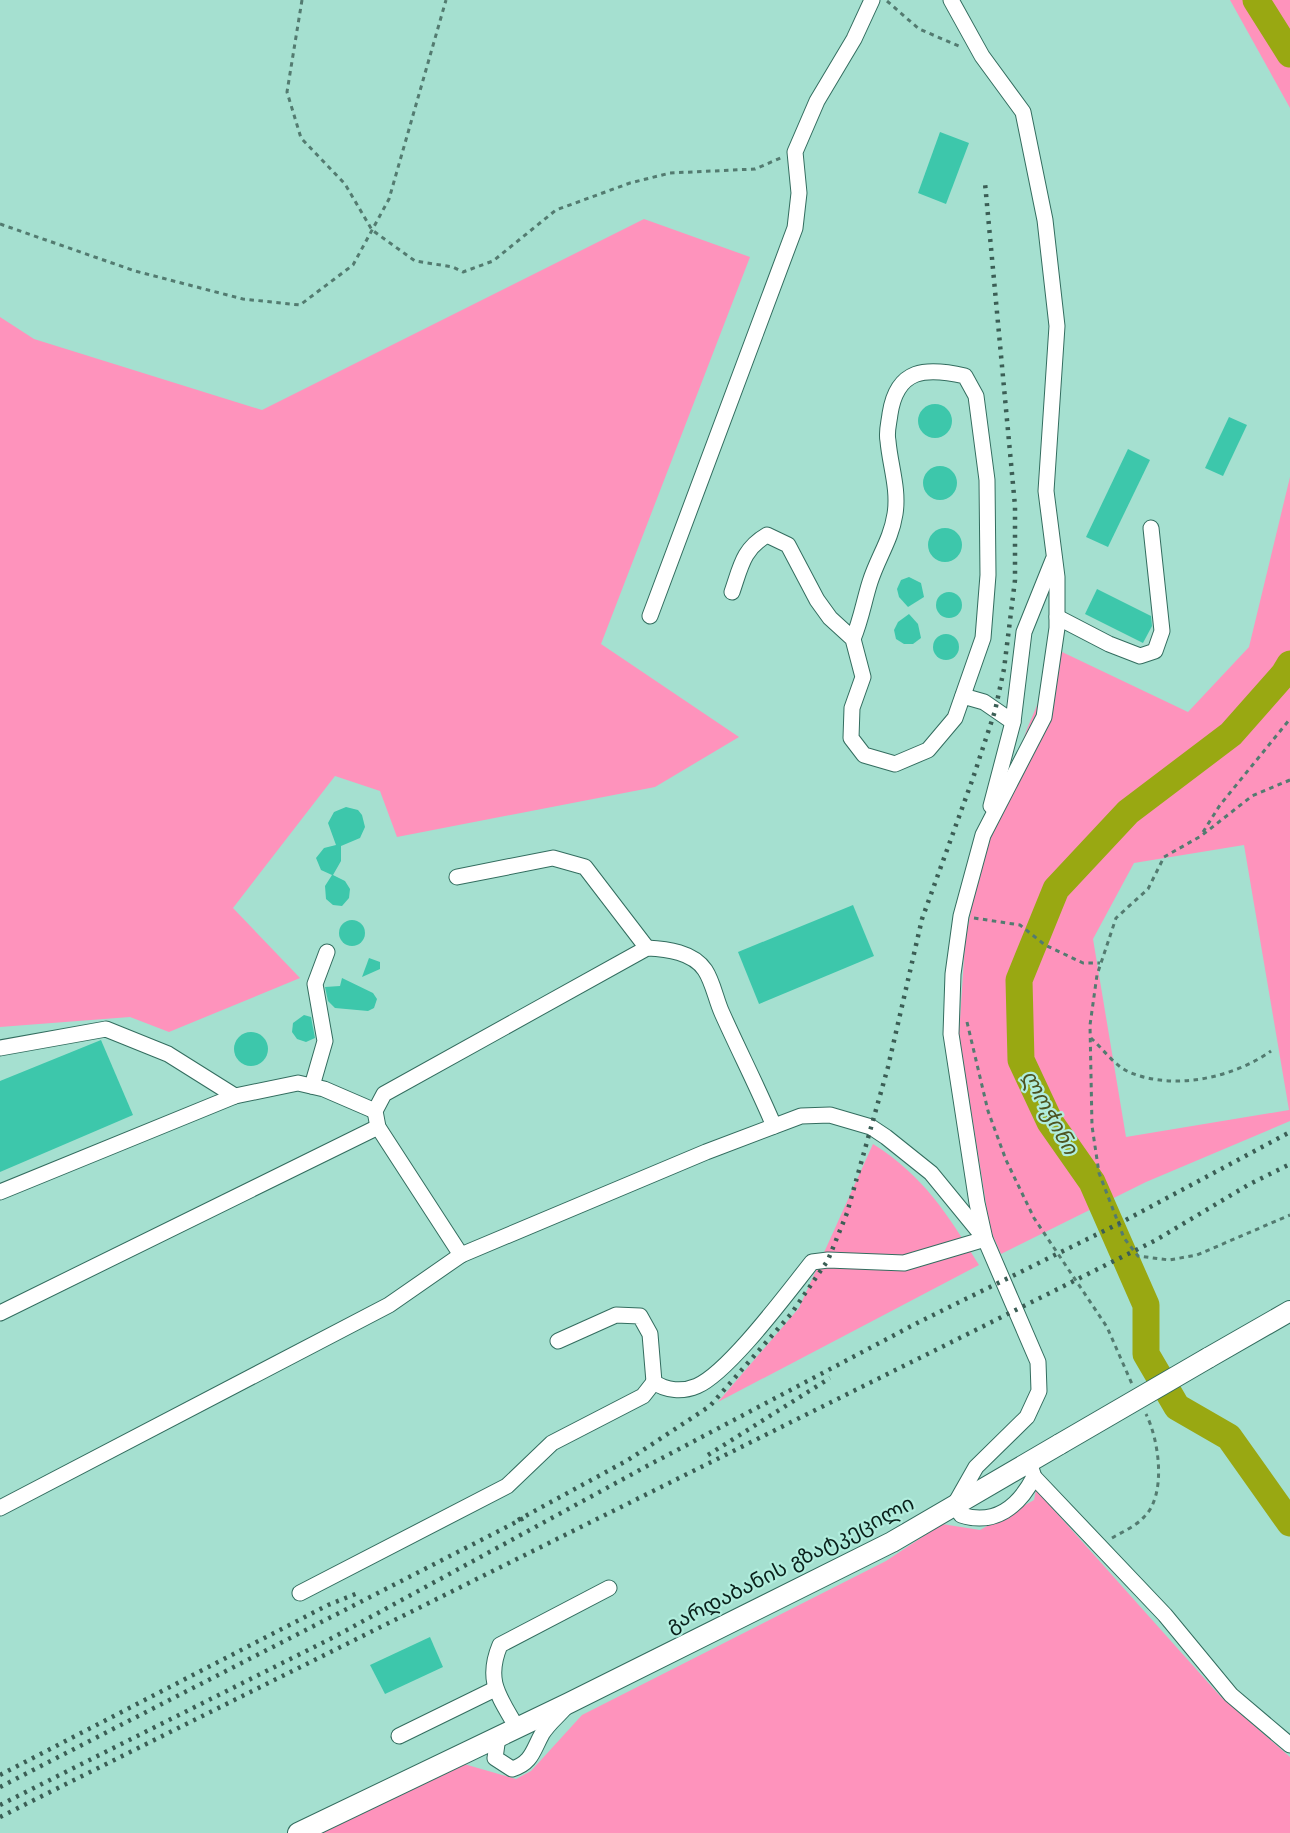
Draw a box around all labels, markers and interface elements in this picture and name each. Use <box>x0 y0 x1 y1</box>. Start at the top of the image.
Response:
water label: ლოჭინი <box>1016 1065 1085 1160</box>
street label: გარდაბანის გზატკეცილი <box>662 1490 918 1638</box>

